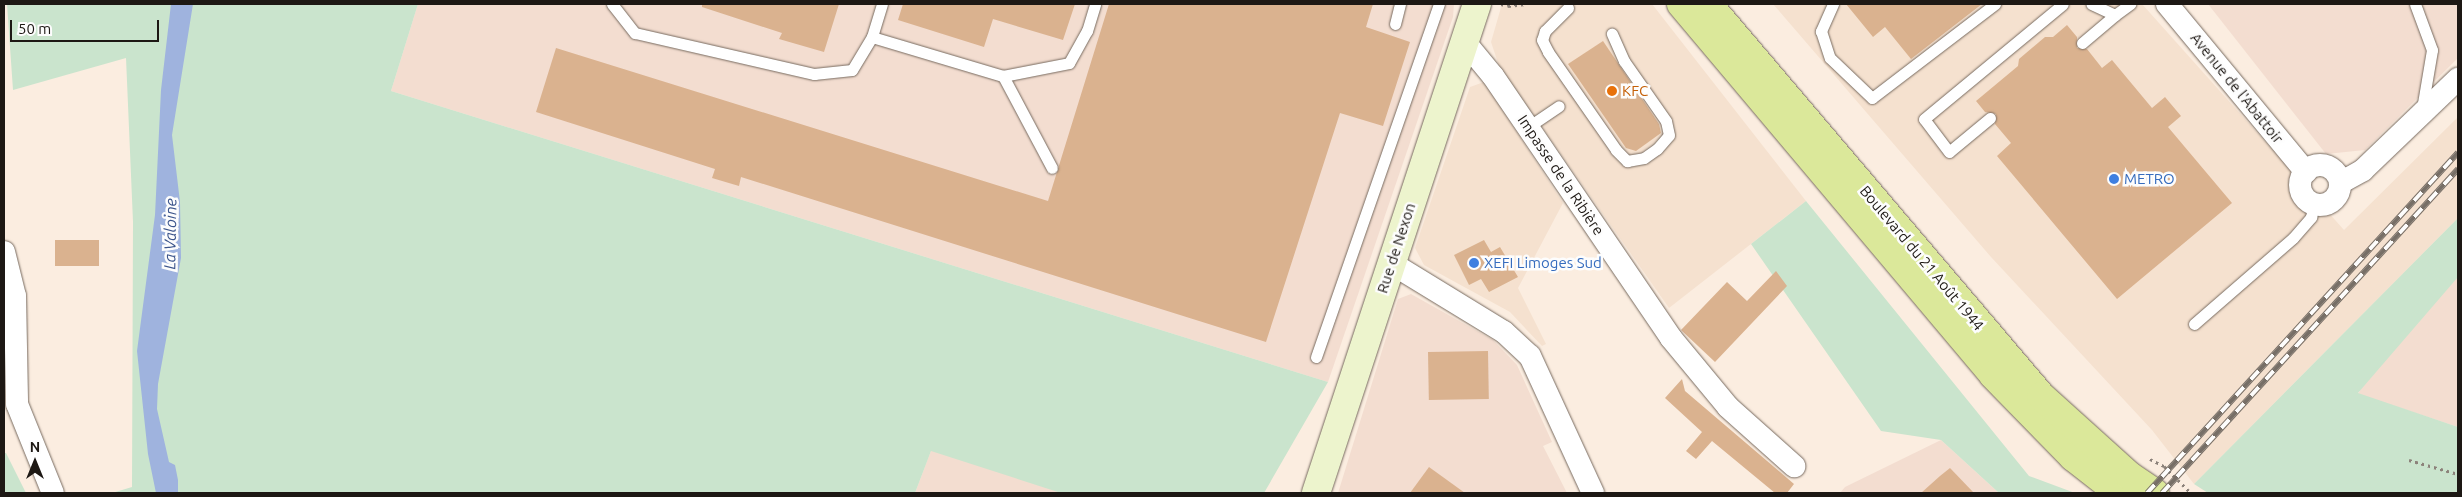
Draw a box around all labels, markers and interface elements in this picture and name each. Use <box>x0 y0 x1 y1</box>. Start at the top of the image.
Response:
scale bar <box>12 10 161 42</box>
text: 50 m <box>18 20 51 37</box>
street label: Avenue de l'Abattoir <box>2187 29 2287 147</box>
place label: KFC <box>1622 82 1648 100</box>
marker: KFC <box>1606 85 1618 97</box>
street label: Impasse de la Ribière <box>1514 111 1608 239</box>
place label: METRO <box>2124 170 2175 188</box>
marker: METRO <box>2108 173 2120 185</box>
street label: Boulevard du 21 Août 1944 <box>1856 182 1988 334</box>
water label: La Valoine <box>160 198 180 270</box>
street label: Rue de Nexon <box>1373 201 1419 295</box>
place label: XEFI Limoges Sud <box>1484 254 1602 272</box>
marker: XEFI Limoges Sud <box>1468 257 1480 269</box>
north arrow <box>10 437 60 487</box>
text: N <box>30 439 40 455</box>

